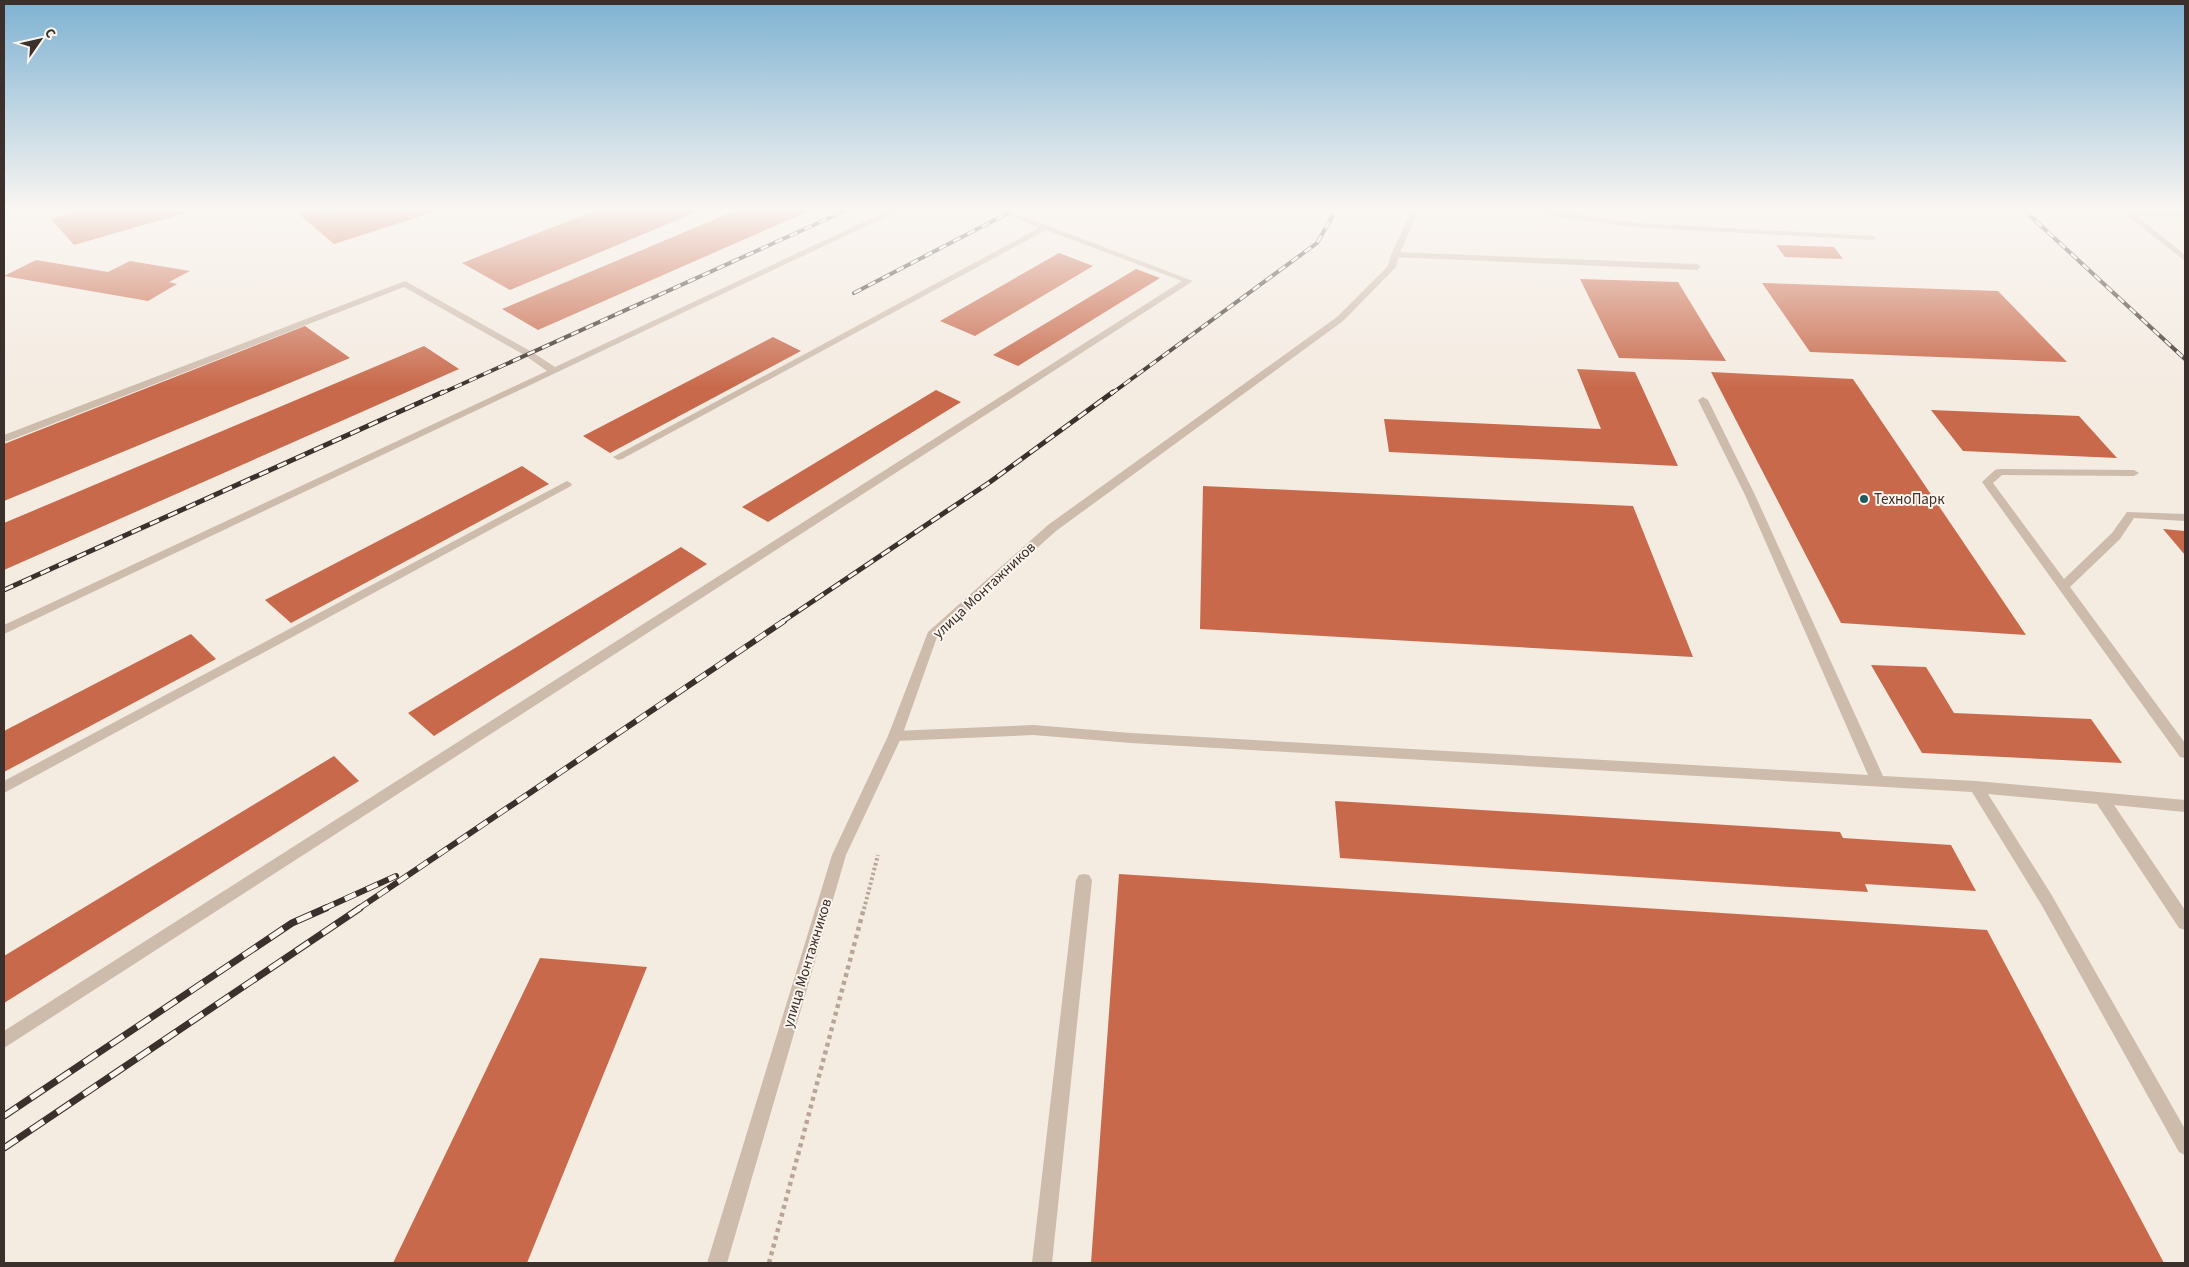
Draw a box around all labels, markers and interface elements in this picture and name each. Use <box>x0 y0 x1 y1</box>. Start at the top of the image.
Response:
north arrow <box>15 15 65 65</box>
text: С <box>39 24 61 42</box>
place label: ТехноПарк <box>1874 489 1945 510</box>
marker: ТехноПарк <box>1858 493 1870 505</box>
street label: улица Монтажников <box>928 537 1041 644</box>
street label: улица Монтажников <box>778 896 837 1030</box>

